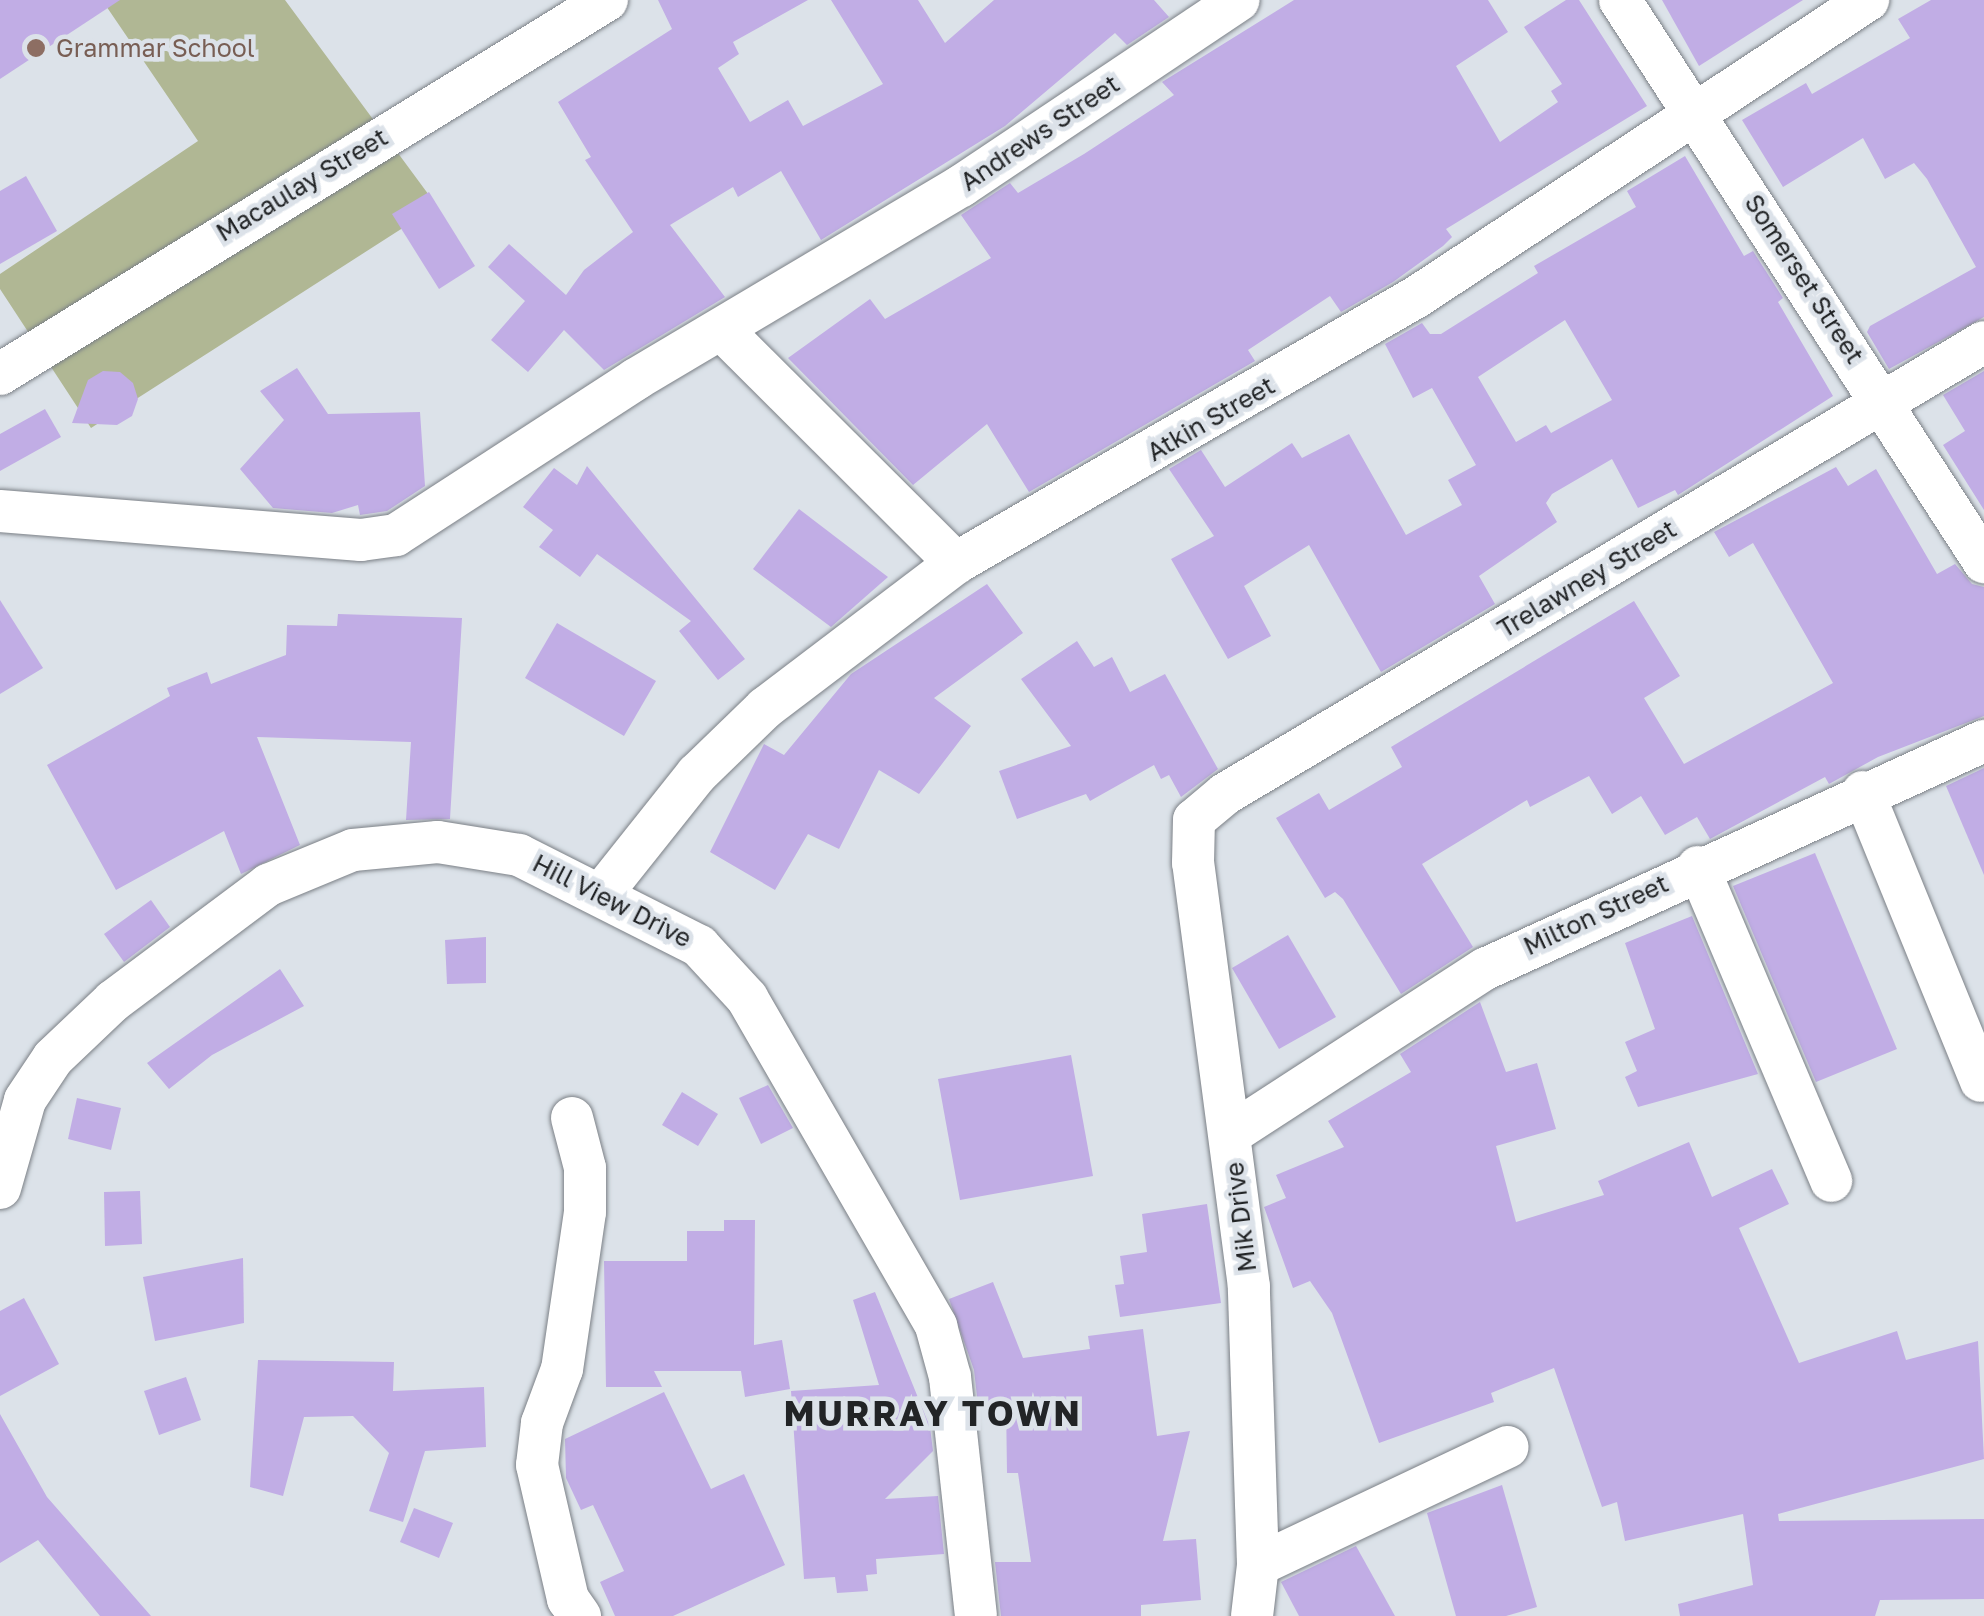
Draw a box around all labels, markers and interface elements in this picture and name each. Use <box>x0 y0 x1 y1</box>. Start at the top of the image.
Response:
place label: Grammar School <box>56 33 255 63</box>
marker: Grammar School <box>25 37 47 59</box>
street label: Andrews Street <box>955 69 1125 197</box>
street label: Macaulay Street <box>211 122 393 248</box>
street label: Somerset Street <box>1738 189 1870 369</box>
street label: Atkin Street <box>1142 370 1280 468</box>
street label: Trelawney Street <box>1492 514 1682 644</box>
street label: Hill View Drive <box>528 848 696 954</box>
street label: Milton Street <box>1519 868 1673 962</box>
street label: Mik Drive <box>1219 1160 1263 1274</box>
district label: MURRAY TOWN <box>784 1392 1082 1434</box>

